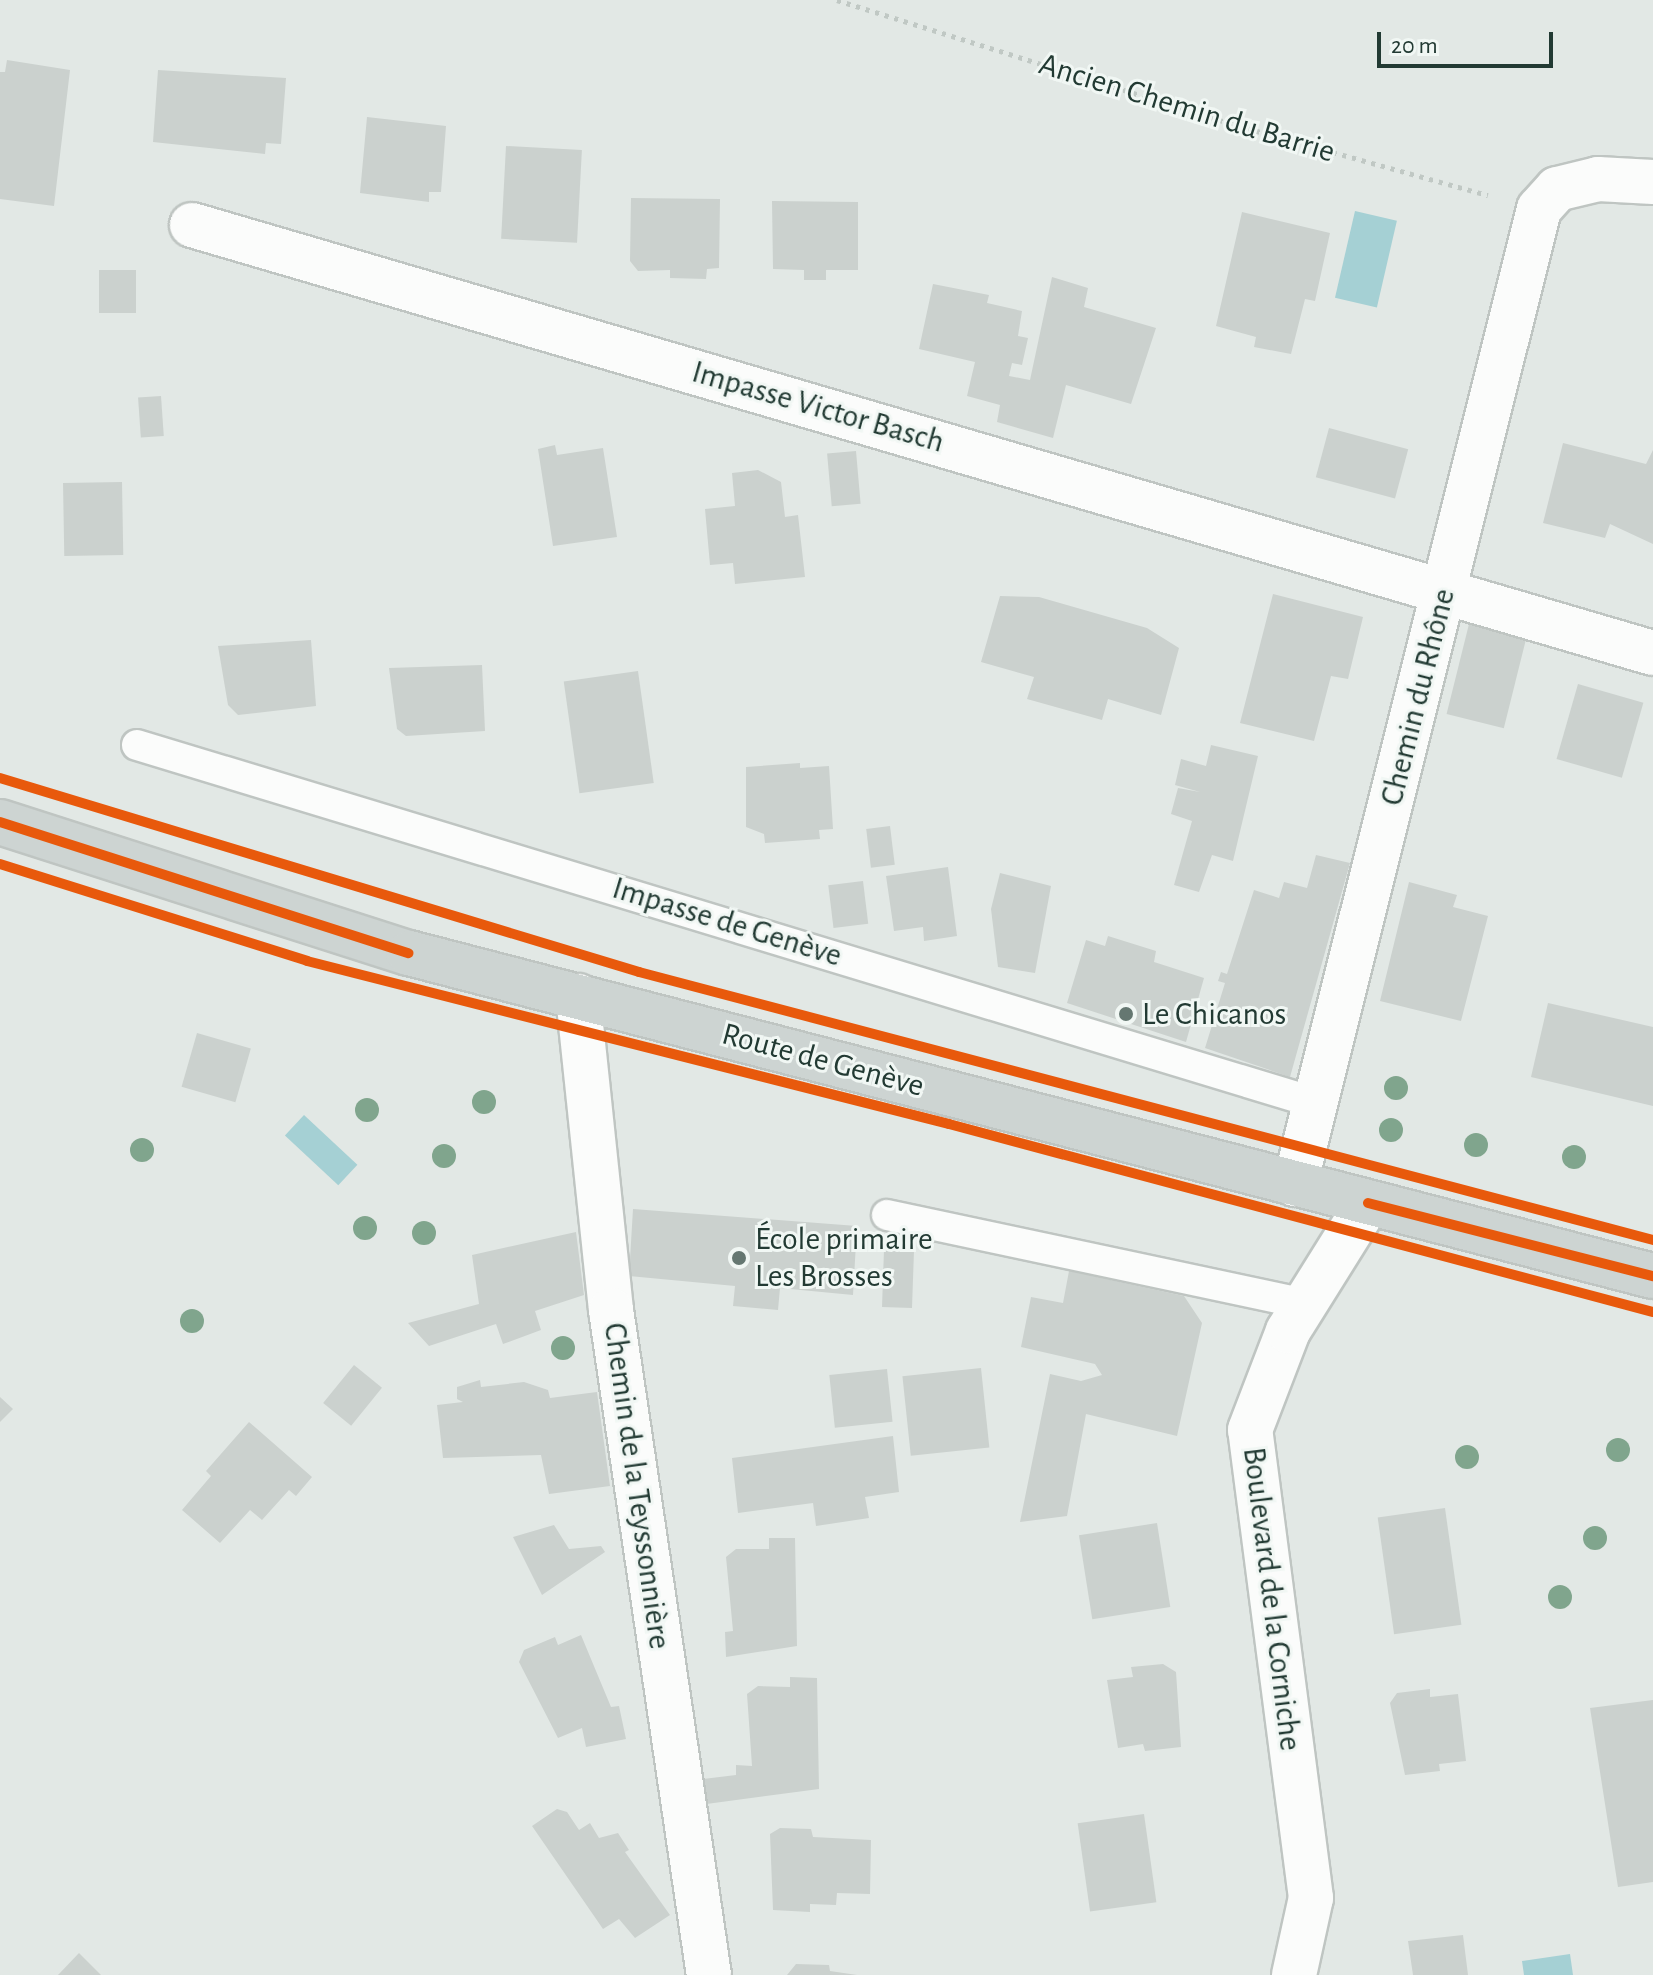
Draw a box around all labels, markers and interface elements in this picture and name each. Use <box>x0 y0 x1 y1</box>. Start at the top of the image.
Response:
scale bar <box>1381 16 1557 66</box>
text: 20 m <box>1391 34 1438 58</box>
street label: Ancien Chemin du Barrie <box>1034 45 1340 171</box>
street label: Impasse Victor Basch <box>688 353 948 461</box>
street label: Chemin du Rhône <box>1373 585 1463 809</box>
street label: Impasse de Genève <box>608 869 846 975</box>
place label: Le Chicanos <box>1142 995 1286 1033</box>
marker: Le Chicanos <box>1117 1005 1135 1023</box>
street label: Route de Genève <box>718 1015 928 1105</box>
place label: École primaire Les Brosses <box>755 1221 933 1296</box>
marker: École primaire Les Brosses <box>730 1249 748 1267</box>
street label: Chemin de la Teyssonnière <box>595 1320 679 1652</box>
street label: Boulevard de la Corniche <box>1234 1445 1310 1753</box>

